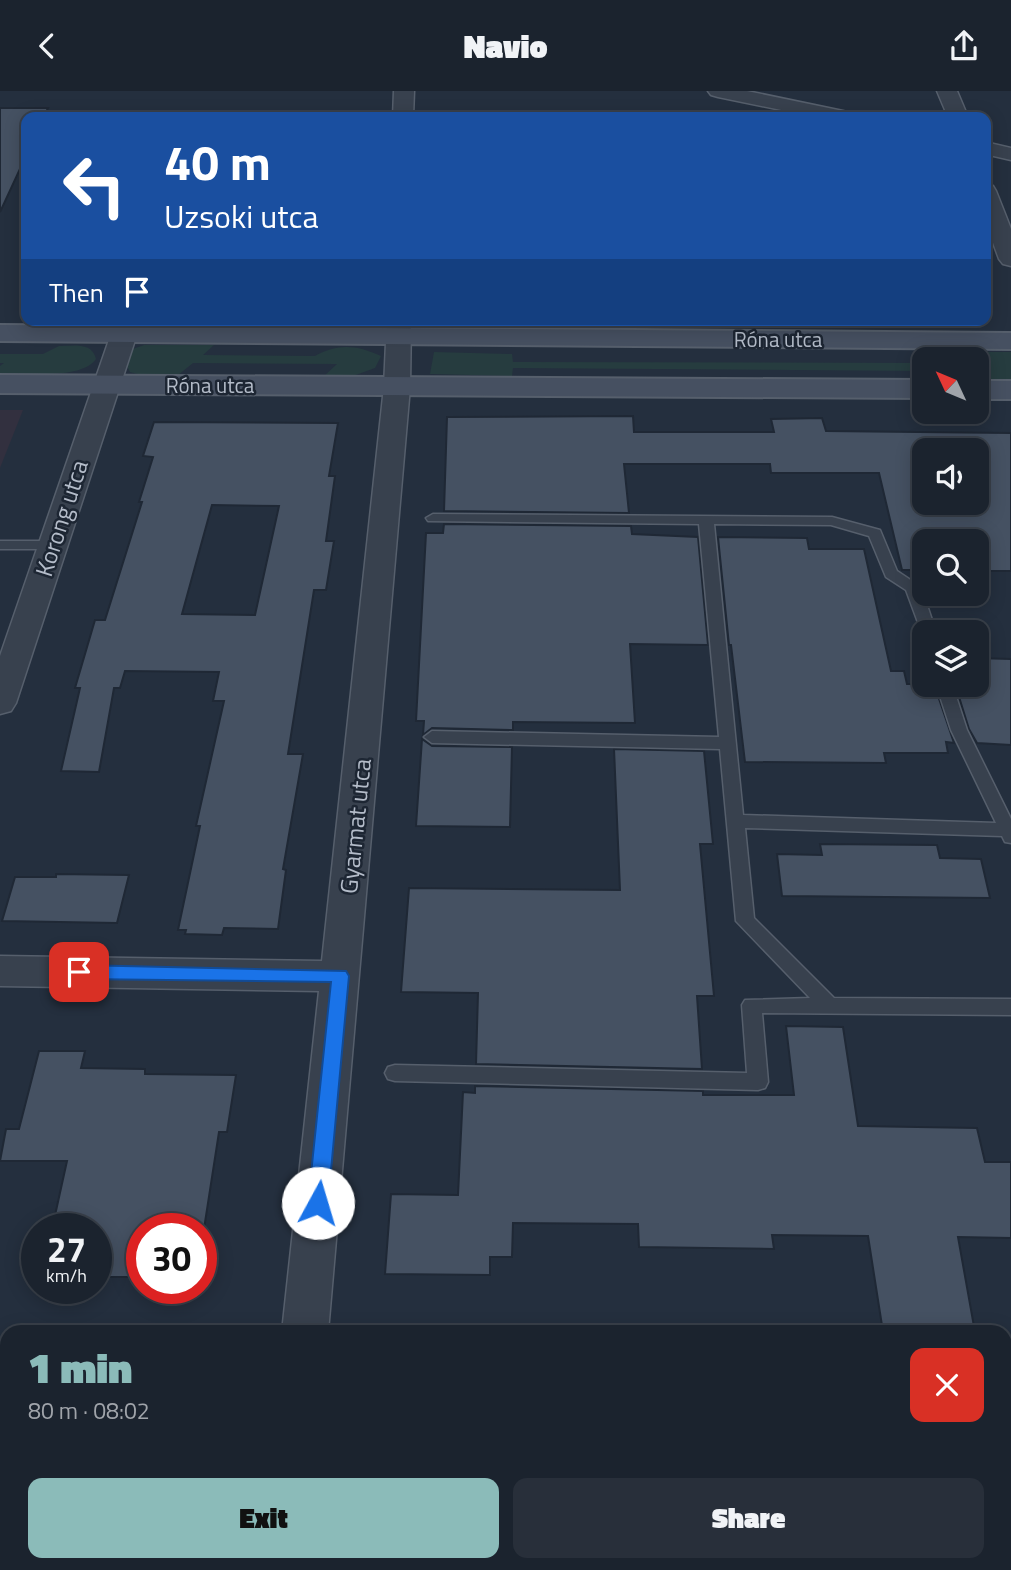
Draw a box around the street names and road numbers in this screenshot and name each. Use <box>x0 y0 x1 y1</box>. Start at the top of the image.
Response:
street label: Róna utca <box>734 323 823 355</box>
street label: Róna utca <box>166 369 255 401</box>
street label: Korong utca <box>25 455 97 581</box>
street label: Gyarmat utca <box>330 757 380 895</box>

